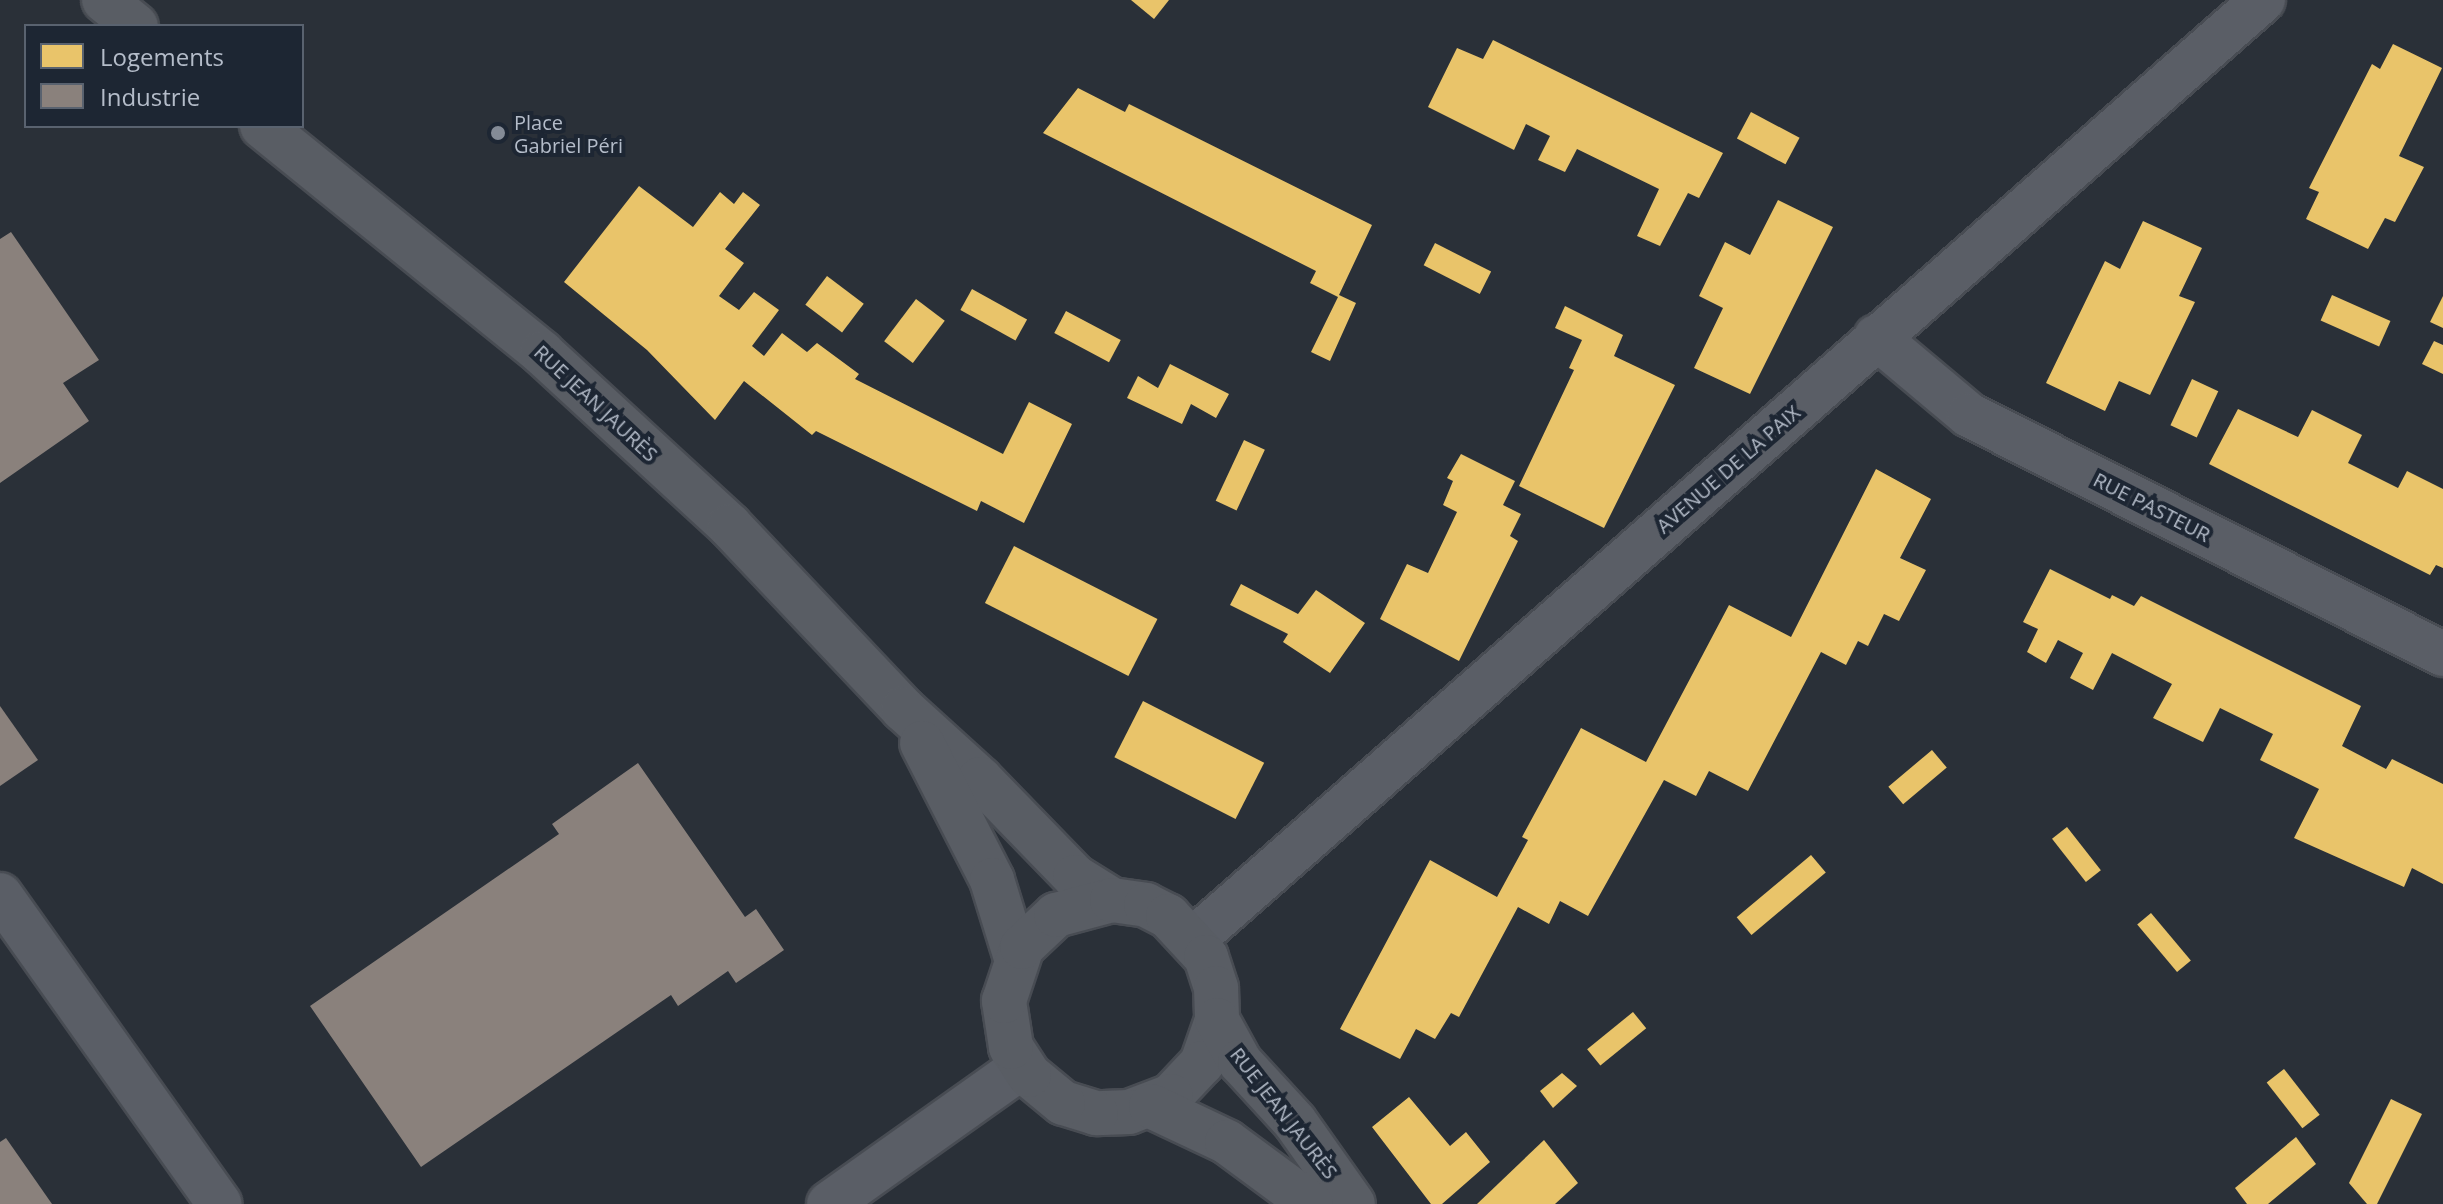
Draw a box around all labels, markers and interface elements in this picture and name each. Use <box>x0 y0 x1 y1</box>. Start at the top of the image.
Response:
legend <box>24 24 304 128</box>
text: Logements <box>100 40 224 73</box>
text: Industrie <box>100 80 200 113</box>
place label: Place Gabriel Péri <box>514 110 623 157</box>
marker: Place Gabriel Péri <box>489 124 507 142</box>
street label: RUE JEAN JAURÈS <box>529 340 663 466</box>
street label: AVENUE DE LA PAIX <box>1651 400 1805 538</box>
street label: RUE PASTEUR <box>2090 467 2214 547</box>
street label: RUE JEAN JAURÈS <box>1225 1043 1343 1183</box>

